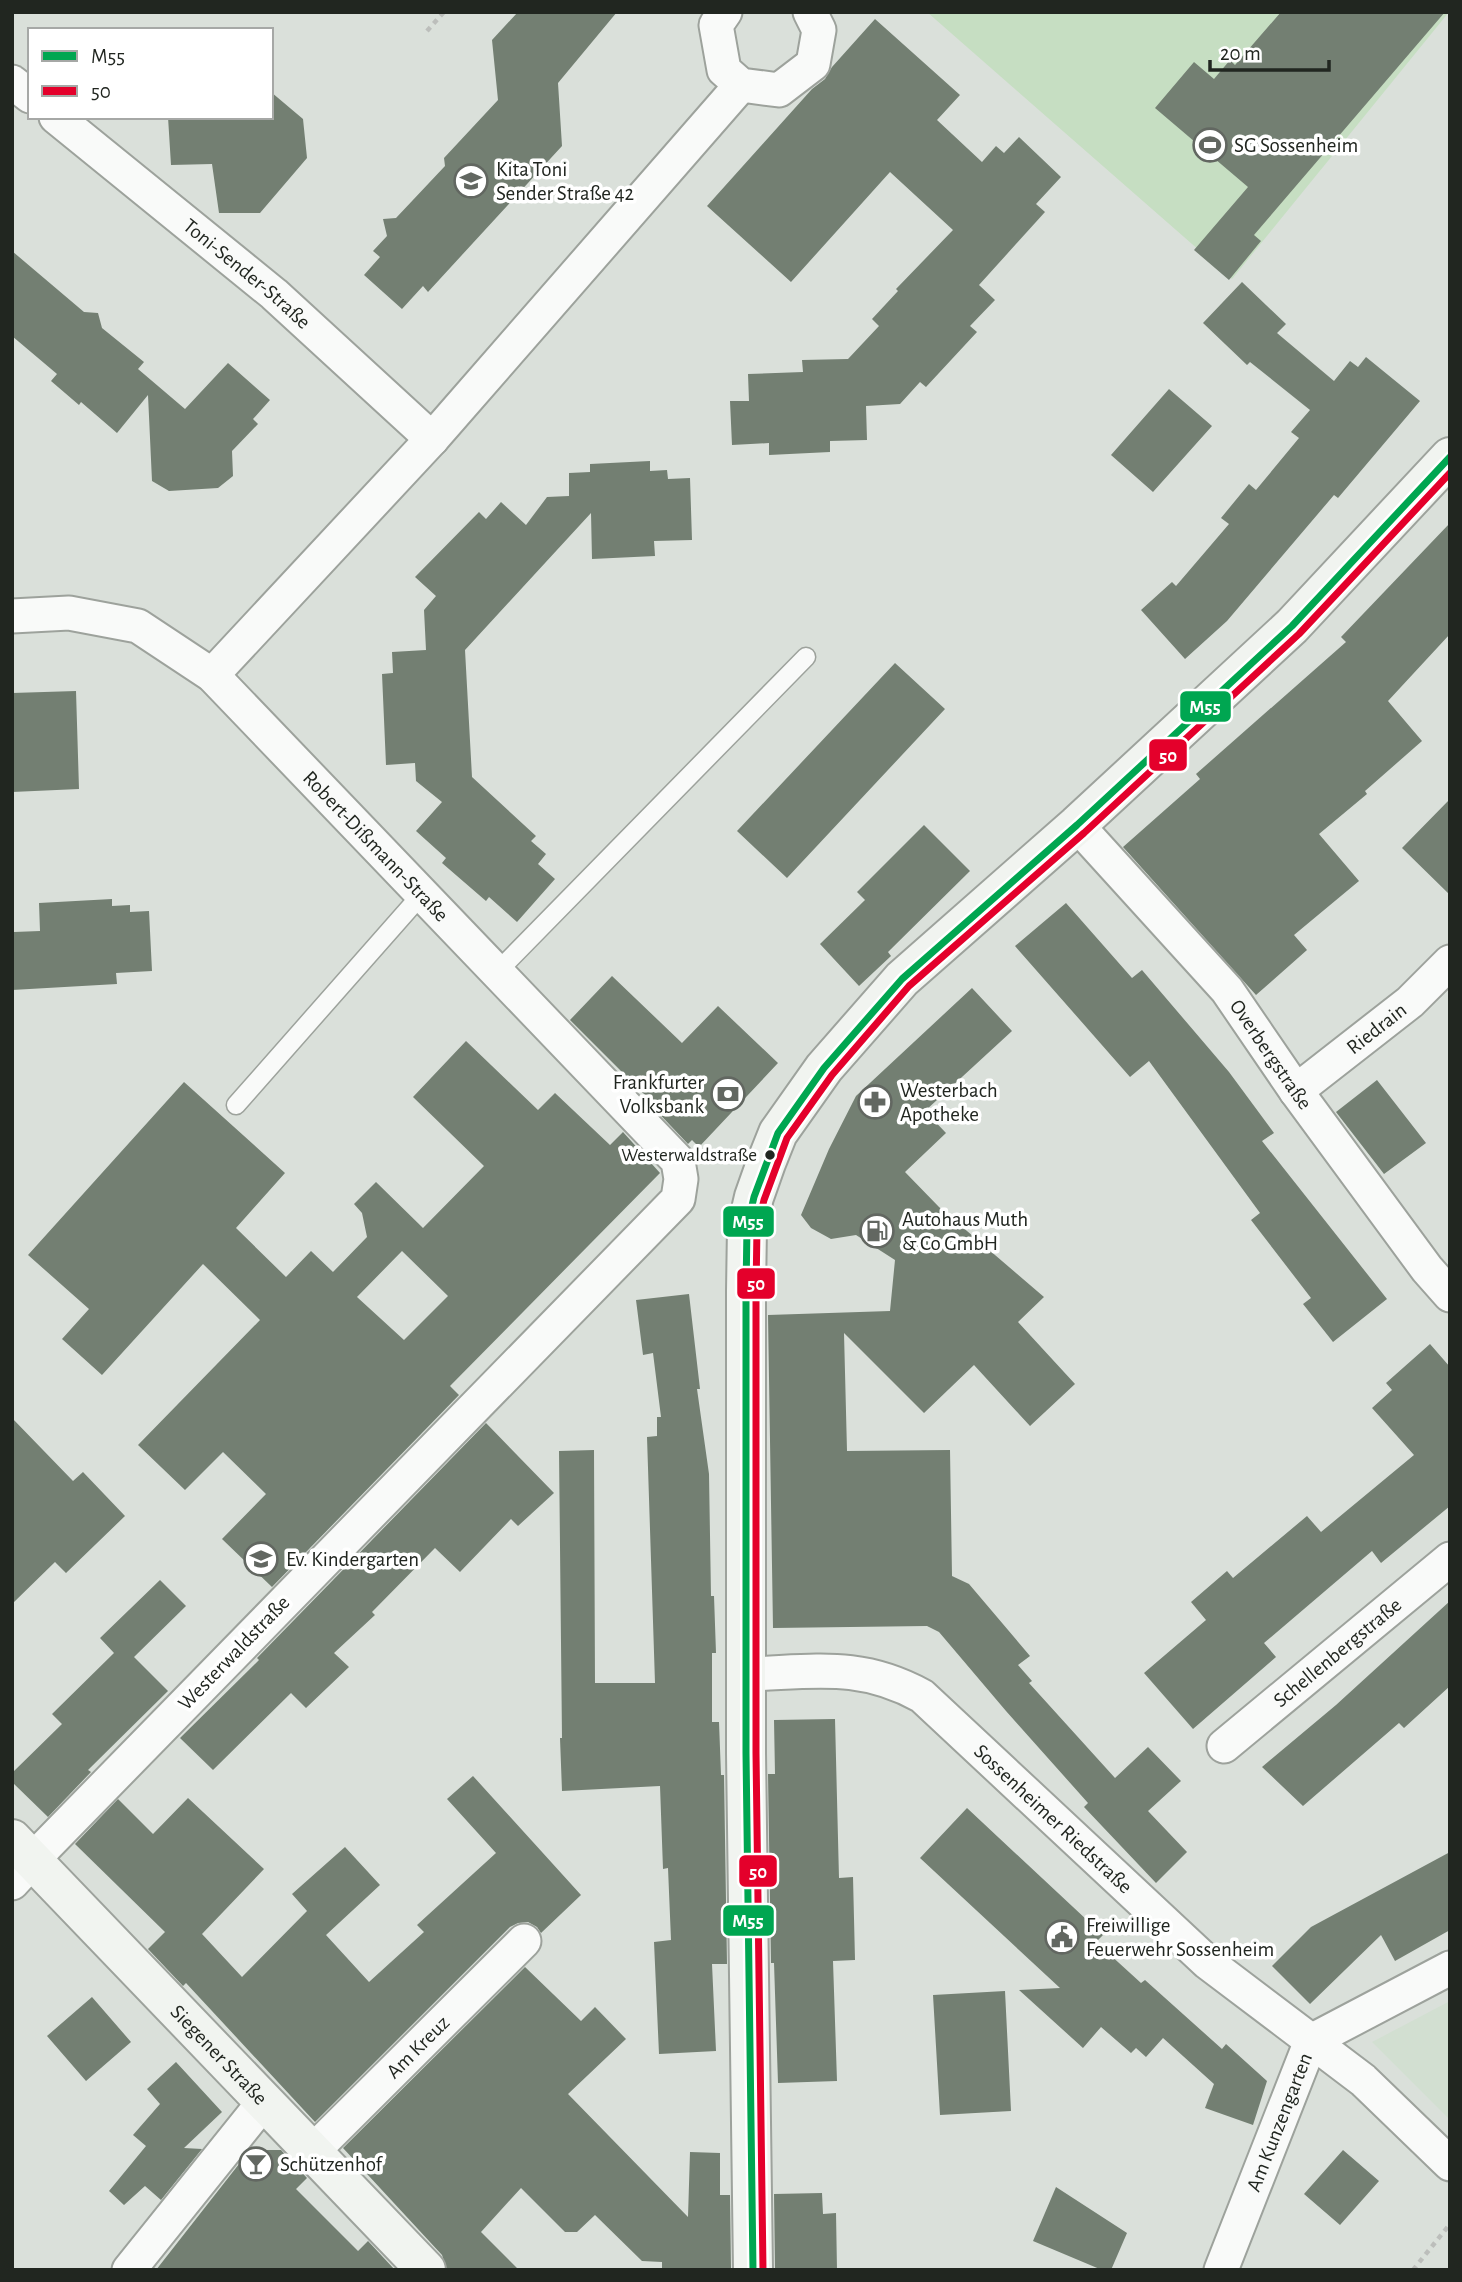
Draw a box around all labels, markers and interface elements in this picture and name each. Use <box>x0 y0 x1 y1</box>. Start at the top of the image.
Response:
legend <box>28 28 273 119</box>
scale bar <box>1210 28 1329 72</box>
text: 20 m <box>1220 43 1261 64</box>
text: M55 <box>91 46 125 67</box>
text: 50 <box>91 81 111 102</box>
sports icon: SG Sossenheim <box>1191 126 1229 164</box>
place label: SG Sossenheim <box>1234 135 1358 156</box>
place label: Kita Toni Sender Straße 42 <box>496 159 634 204</box>
school or university icon: Kita Toni Sender Straße 42 <box>452 162 490 200</box>
street label: Toni-Sender-Straße <box>179 214 315 333</box>
line badge: M55 <box>1179 690 1232 723</box>
text: M55 <box>1189 698 1221 717</box>
line badge: 50 <box>1148 738 1188 772</box>
text: 50 <box>1159 747 1177 766</box>
street label: Robert-Dißmann-Straße <box>299 767 453 925</box>
street label: Overbergstraße <box>1226 996 1316 1113</box>
street label: Riedrain <box>1343 999 1410 1058</box>
place label: Frankfurter Volksbank <box>613 1072 704 1117</box>
bank icon: Frankfurter Volksbank <box>709 1075 747 1113</box>
place label: Westerbach Apotheke <box>900 1080 998 1125</box>
pharmacy icon: Westerbach Apotheke <box>856 1083 894 1121</box>
place label: Westerwaldstraße <box>621 1146 757 1165</box>
marker: Westerwaldstraße <box>763 1148 777 1162</box>
line badge: M55 <box>722 1205 775 1238</box>
place label: Autohaus Muth & Co GmbH <box>902 1209 1028 1254</box>
fuel station icon: Autohaus Muth & Co GmbH <box>858 1212 896 1250</box>
text: M55 <box>732 1213 764 1232</box>
line badge: 50 <box>736 1267 776 1300</box>
text: 50 <box>747 1275 765 1294</box>
school or university icon: Ev. Kindergarten <box>242 1540 280 1578</box>
place label: Ev. Kindergarten <box>286 1549 419 1570</box>
street label: Westerwaldstraße <box>174 1592 294 1714</box>
street label: Schellenbergstraße <box>1269 1594 1405 1711</box>
street label: Sossenheimer Riedstraße <box>970 1740 1136 1897</box>
line badge: 50 <box>738 1854 778 1888</box>
text: 50 <box>749 1863 767 1882</box>
line badge: M55 <box>722 1904 775 1937</box>
text: M55 <box>732 1912 764 1931</box>
place label: Freiwillige Feuerwehr Sossenheim <box>1086 1915 1274 1960</box>
public building icon: Freiwillige Feuerwehr Sossenheim <box>1043 1918 1081 1956</box>
street label: Siegener Straße <box>167 2001 272 2109</box>
street label: Am Kreuz <box>382 2011 453 2082</box>
street label: Am Kunzengarten <box>1243 2050 1316 2194</box>
bar icon: Schützenhof <box>237 2145 275 2183</box>
place label: Schützenhof <box>280 2154 384 2175</box>

